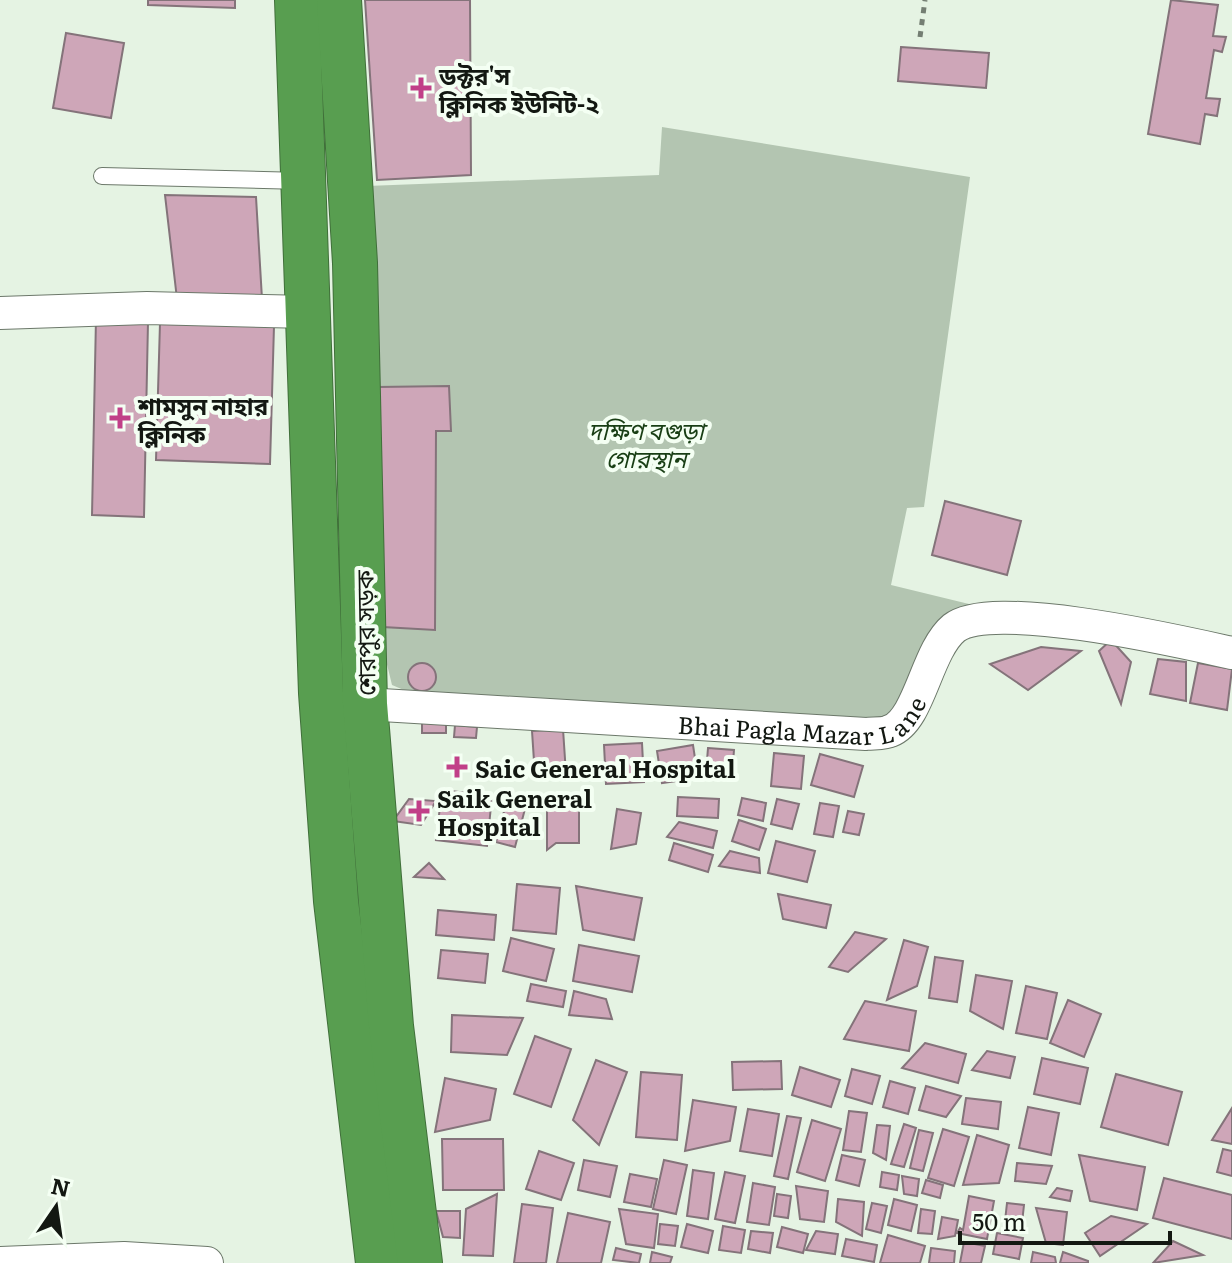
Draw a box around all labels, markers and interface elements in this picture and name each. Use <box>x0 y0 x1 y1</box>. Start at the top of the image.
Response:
place label: ডক্টর'স ক্লিনিক ইউনিট-২ <box>438 57 600 120</box>
marker: ডক্টর'স ক্লিনিক ইউনিট-২ <box>410 77 432 99</box>
place label: শামসুন নাহার ক্লিনিক <box>137 387 269 450</box>
marker: শামসুন নাহার ক্লিনিক <box>109 407 131 429</box>
park label: দক্ষিণ বগুড়া গোরস্থান <box>588 412 708 475</box>
street label: শেরপুর সড়ক <box>345 569 383 696</box>
street label: Bhai Pagla Mazar Lane <box>677 690 933 752</box>
place label: Saic General Hospital <box>475 750 736 785</box>
marker: Saic General Hospital <box>446 756 468 778</box>
place label: Saik General Hospital <box>437 780 593 843</box>
marker: Saik General Hospital <box>408 800 430 822</box>
north arrow <box>16 1167 96 1247</box>
text: N <box>48 1168 74 1204</box>
scale bar <box>960 1195 1170 1245</box>
text: 50 m <box>972 1203 1026 1238</box>

